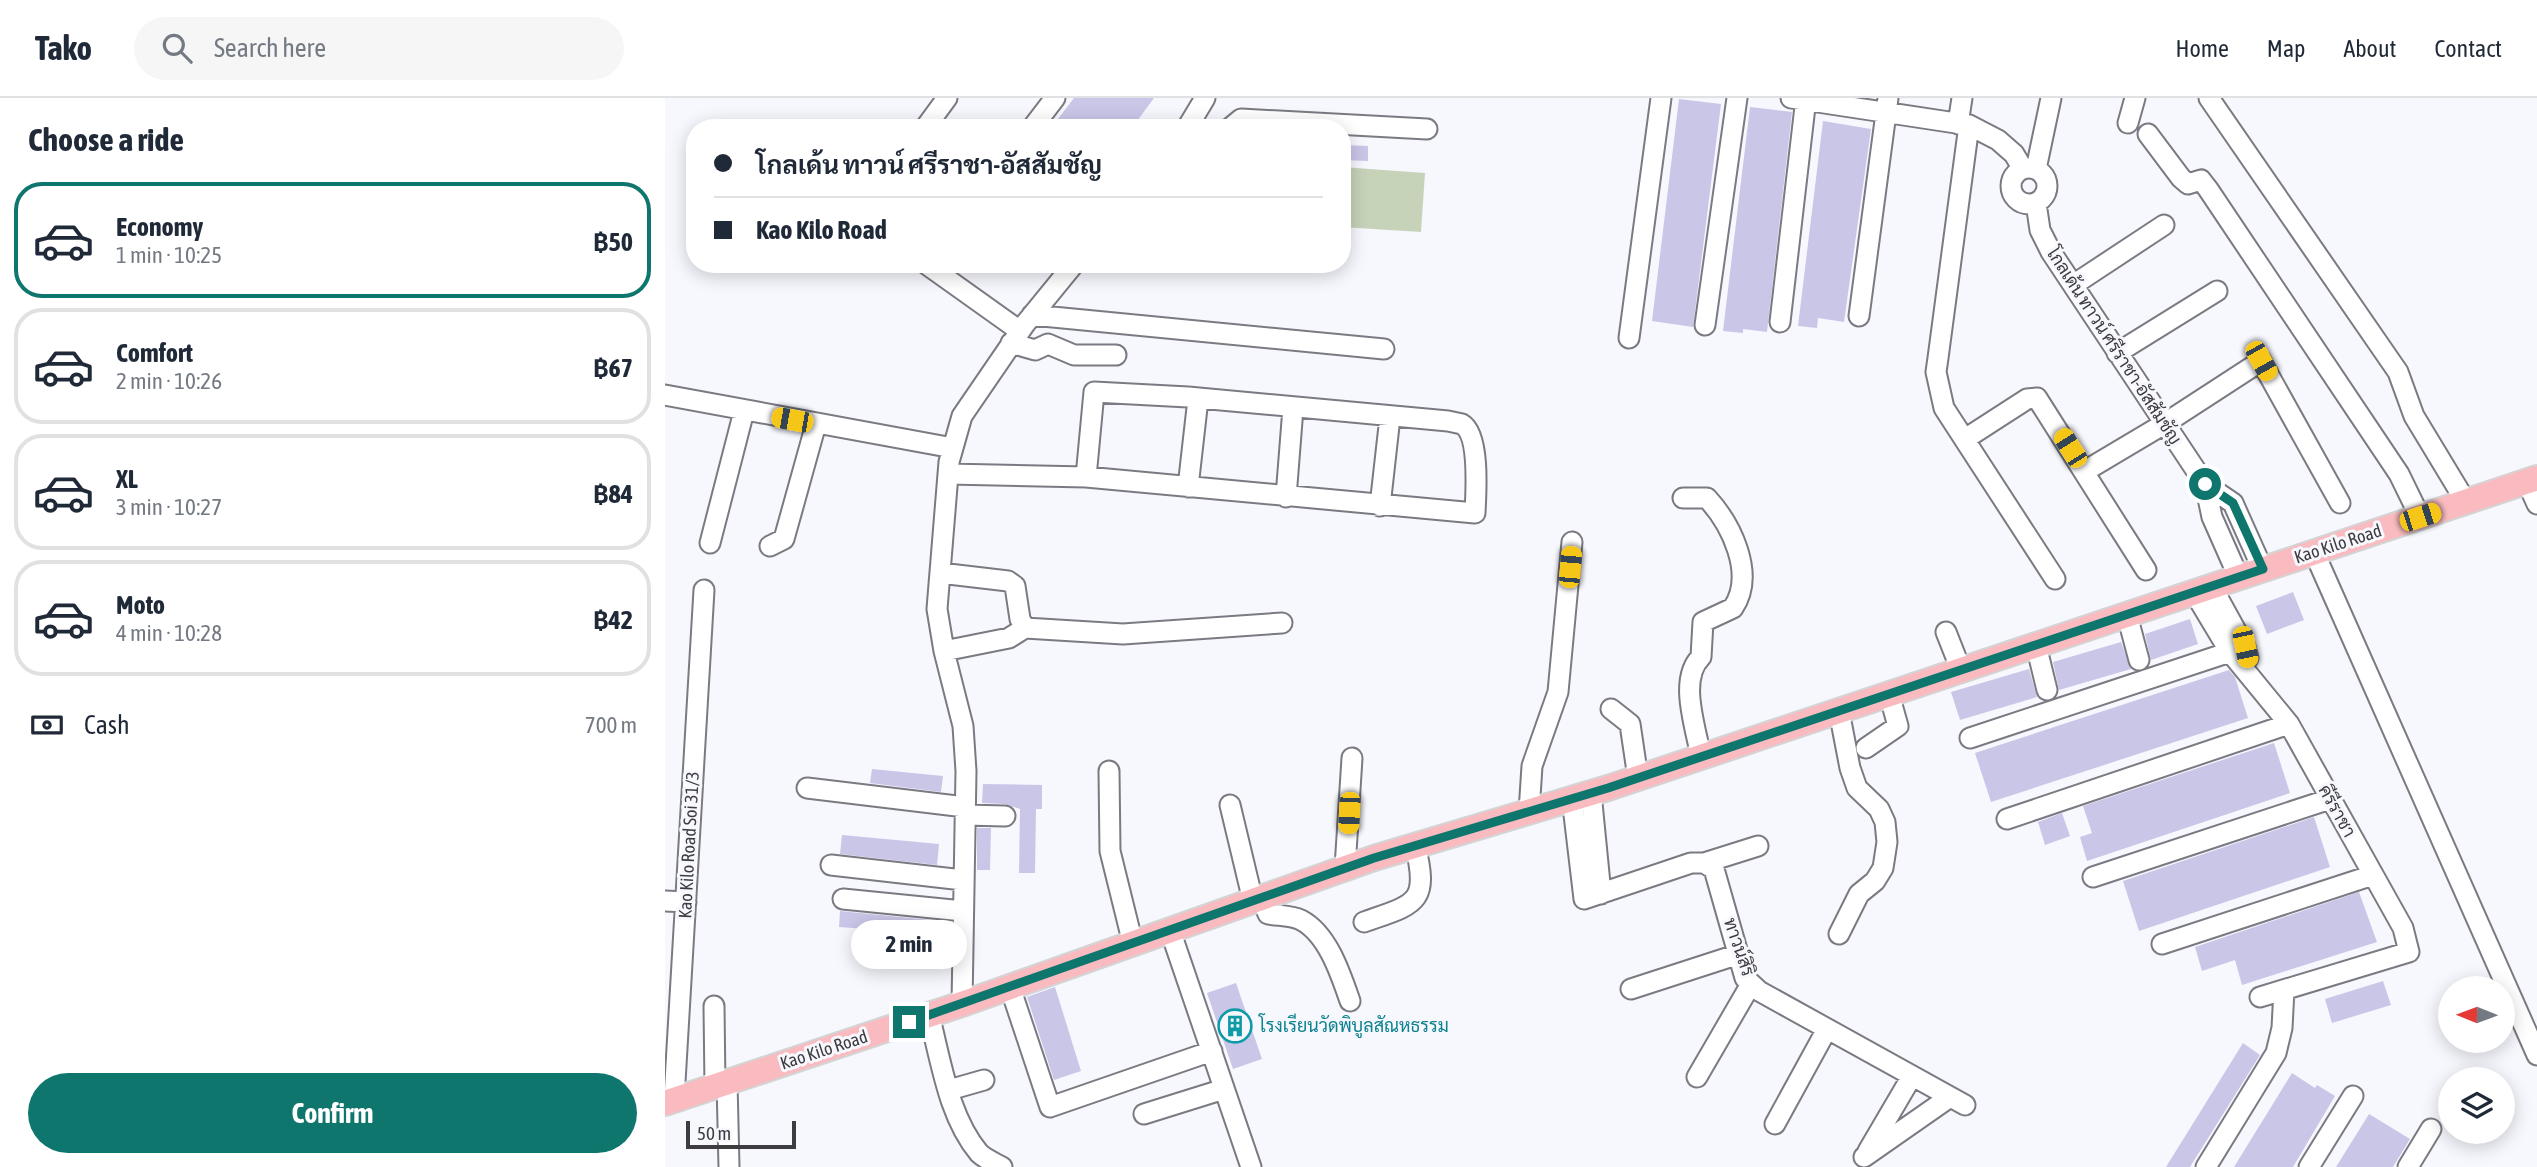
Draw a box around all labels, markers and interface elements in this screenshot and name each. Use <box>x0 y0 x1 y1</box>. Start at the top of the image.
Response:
search box <box>134 17 624 80</box>
text: Tako <box>35 29 92 67</box>
icon: search <box>158 29 196 67</box>
text: Search here <box>214 33 326 63</box>
text: Home <box>2175 35 2229 62</box>
text: Map <box>2267 35 2305 62</box>
text: About <box>2343 35 2396 62</box>
text: Contact <box>2434 35 2502 62</box>
text: Choose a ride <box>28 121 184 158</box>
text: โกลเด้น ทาวน์ ศรีราชา-อัสสัมชัญ <box>756 150 1102 180</box>
icon: car <box>32 209 95 272</box>
text: Economy <box>116 212 203 242</box>
text: Kao Kilo Road <box>756 215 887 245</box>
text: ฿50 <box>593 227 633 257</box>
street label: โกลเด้น ทาวน์ ศรีราชา-อัสสัมชัญ <box>2041 241 2188 449</box>
text: 1 min · 10:25 <box>116 242 222 268</box>
icon: car <box>32 335 95 398</box>
text: Comfort <box>116 338 193 368</box>
car <box>2242 338 2281 384</box>
text: ฿67 <box>593 353 633 383</box>
text: 2 min · 10:26 <box>116 368 222 394</box>
car <box>770 406 815 434</box>
car <box>2050 425 2091 471</box>
icon: car <box>32 461 95 524</box>
text: XL <box>116 464 138 494</box>
route start <box>2189 468 2221 500</box>
text: ฿84 <box>593 479 633 509</box>
text: 3 min · 10:27 <box>116 494 222 520</box>
car <box>2397 501 2444 533</box>
street label: Kao Kilo Road <box>2292 520 2384 568</box>
car <box>1558 545 1583 589</box>
icon: car <box>32 587 95 650</box>
text: Moto <box>116 590 165 620</box>
text: ฿42 <box>593 605 633 635</box>
text: 4 min · 10:28 <box>116 620 222 646</box>
car <box>2231 624 2260 670</box>
icon: cash <box>28 706 66 744</box>
text: Cash <box>84 710 130 740</box>
text: 700 m <box>585 712 637 738</box>
street label: Kao Kilo Road Soi 31/3 <box>674 771 703 919</box>
street label: คีรีราชา <box>2315 780 2362 841</box>
car <box>1338 791 1361 835</box>
street label: ทาวน์สิริ <box>1720 914 1761 979</box>
callout: 2 min <box>851 920 967 970</box>
text: 2 min <box>886 931 932 957</box>
north arrow <box>2438 976 2515 1054</box>
map controls <box>2438 976 2515 1144</box>
route end <box>893 1006 925 1038</box>
building icon: โรงเรียนวัดพิบูลสัณหธรรม <box>1216 1007 1254 1045</box>
place label: โรงเรียนวัดพิบูลสัณหธรรม <box>1258 1013 1449 1039</box>
street label: Kao Kilo Road <box>778 1026 870 1074</box>
button: layers <box>2438 1067 2515 1144</box>
button: Confirm <box>28 1073 637 1153</box>
scale bar <box>686 1118 796 1150</box>
text: 50 m <box>697 1122 731 1144</box>

